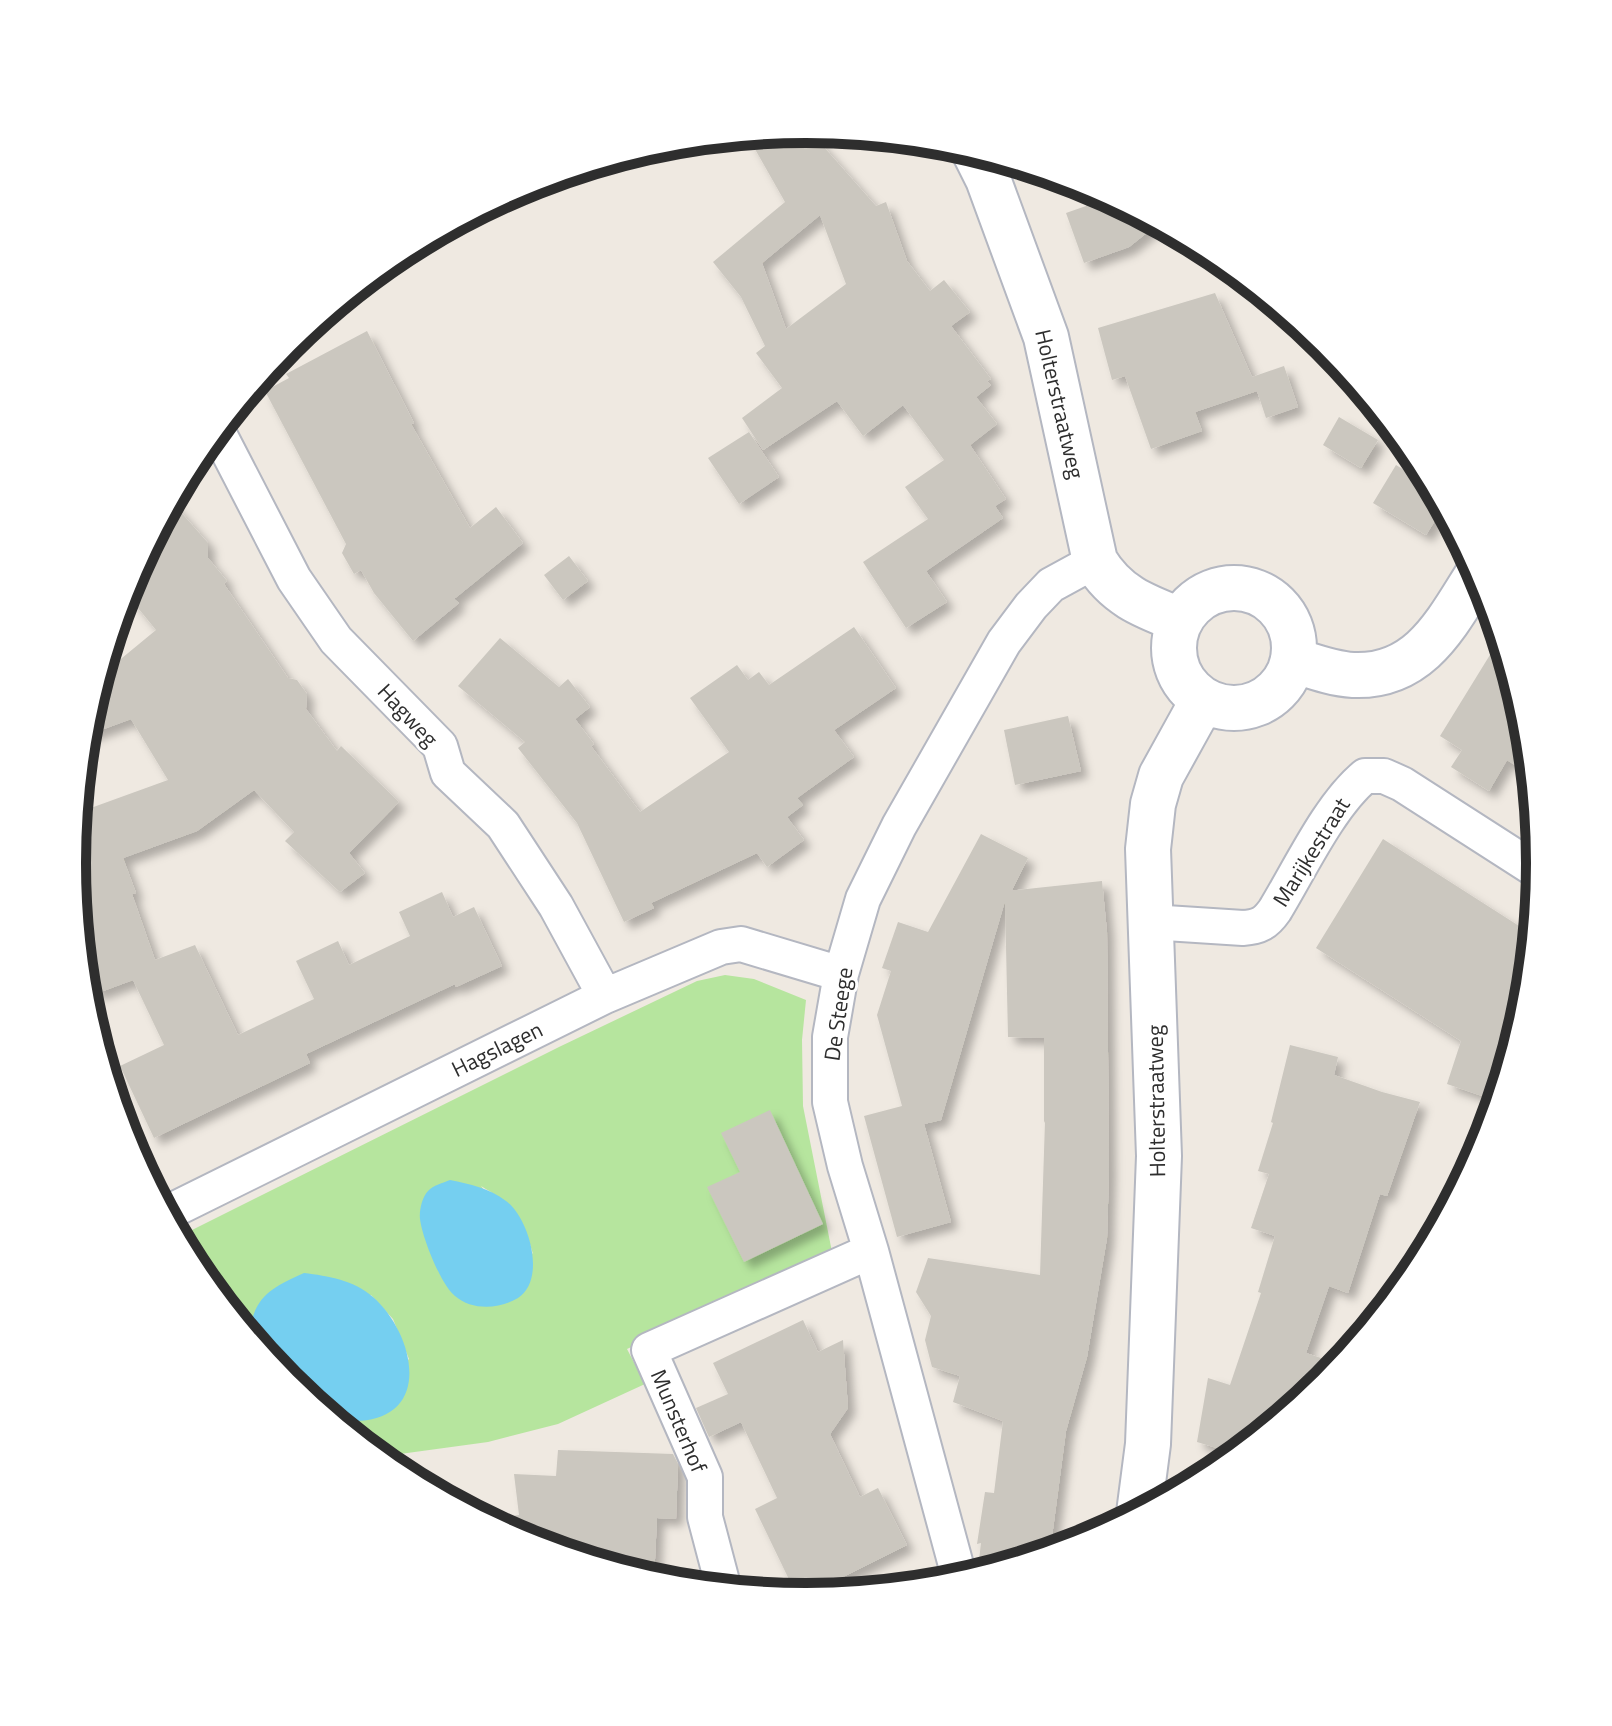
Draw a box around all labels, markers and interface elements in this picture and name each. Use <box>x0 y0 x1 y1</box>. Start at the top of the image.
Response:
street label: Holterstraatweg <box>1026 326 1094 482</box>
street label: Hagweg <box>370 676 446 754</box>
street label: Marijkestraat <box>1264 790 1358 913</box>
street label: De Steege <box>815 965 861 1063</box>
street label: Hagslagen <box>446 1012 548 1086</box>
street label: Holterstraatweg <box>1138 1025 1174 1177</box>
street label: Munsterhof <box>642 1364 716 1479</box>

